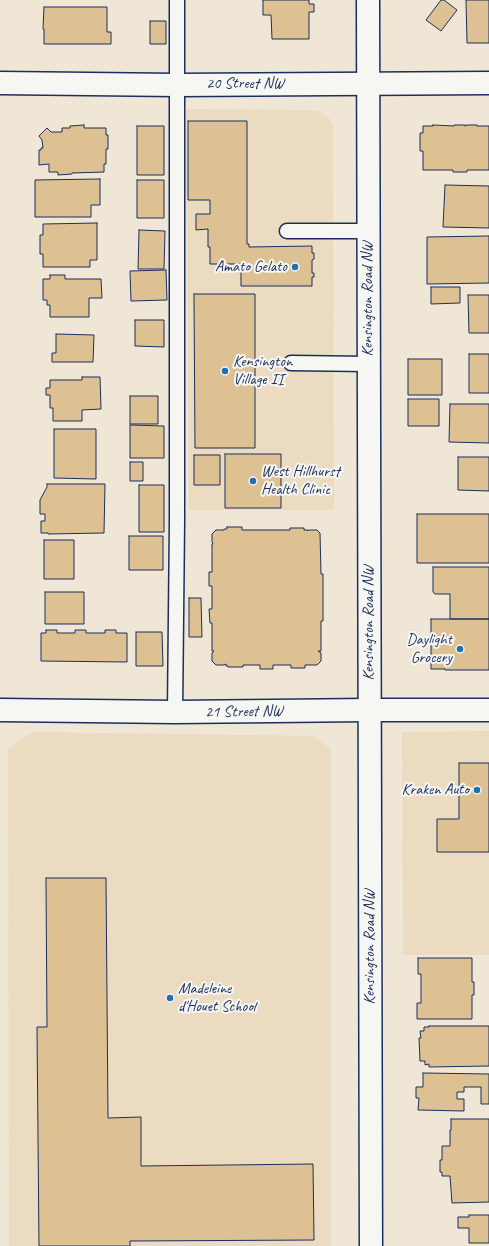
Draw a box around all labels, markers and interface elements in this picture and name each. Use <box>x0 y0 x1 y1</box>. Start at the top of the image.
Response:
street label: 20 Street NW <box>206 74 284 94</box>
street label: Kensington Road NW <box>358 242 378 356</box>
place label: Amato Gelato <box>215 257 287 277</box>
marker: Amato Gelato <box>290 262 300 272</box>
place label: Kensington Village II <box>233 352 292 390</box>
marker: Kensington Village II <box>220 366 230 376</box>
place label: West Hillhurst Health Clinic <box>261 462 340 500</box>
marker: West Hillhurst Health Clinic <box>248 476 258 486</box>
street label: Kensington Road NW <box>359 566 379 680</box>
place label: Daylight Grocery <box>407 630 452 668</box>
marker: Daylight Grocery <box>455 644 465 654</box>
street label: 21 Street NW <box>205 702 283 722</box>
place label: Kraken Auto <box>402 780 469 800</box>
marker: Kraken Auto <box>472 785 482 795</box>
street label: Kensington Road NW <box>360 890 380 1004</box>
place label: Madeleine d'Houet School <box>178 979 256 1017</box>
marker: Madeleine d'Houet School <box>165 993 175 1003</box>

